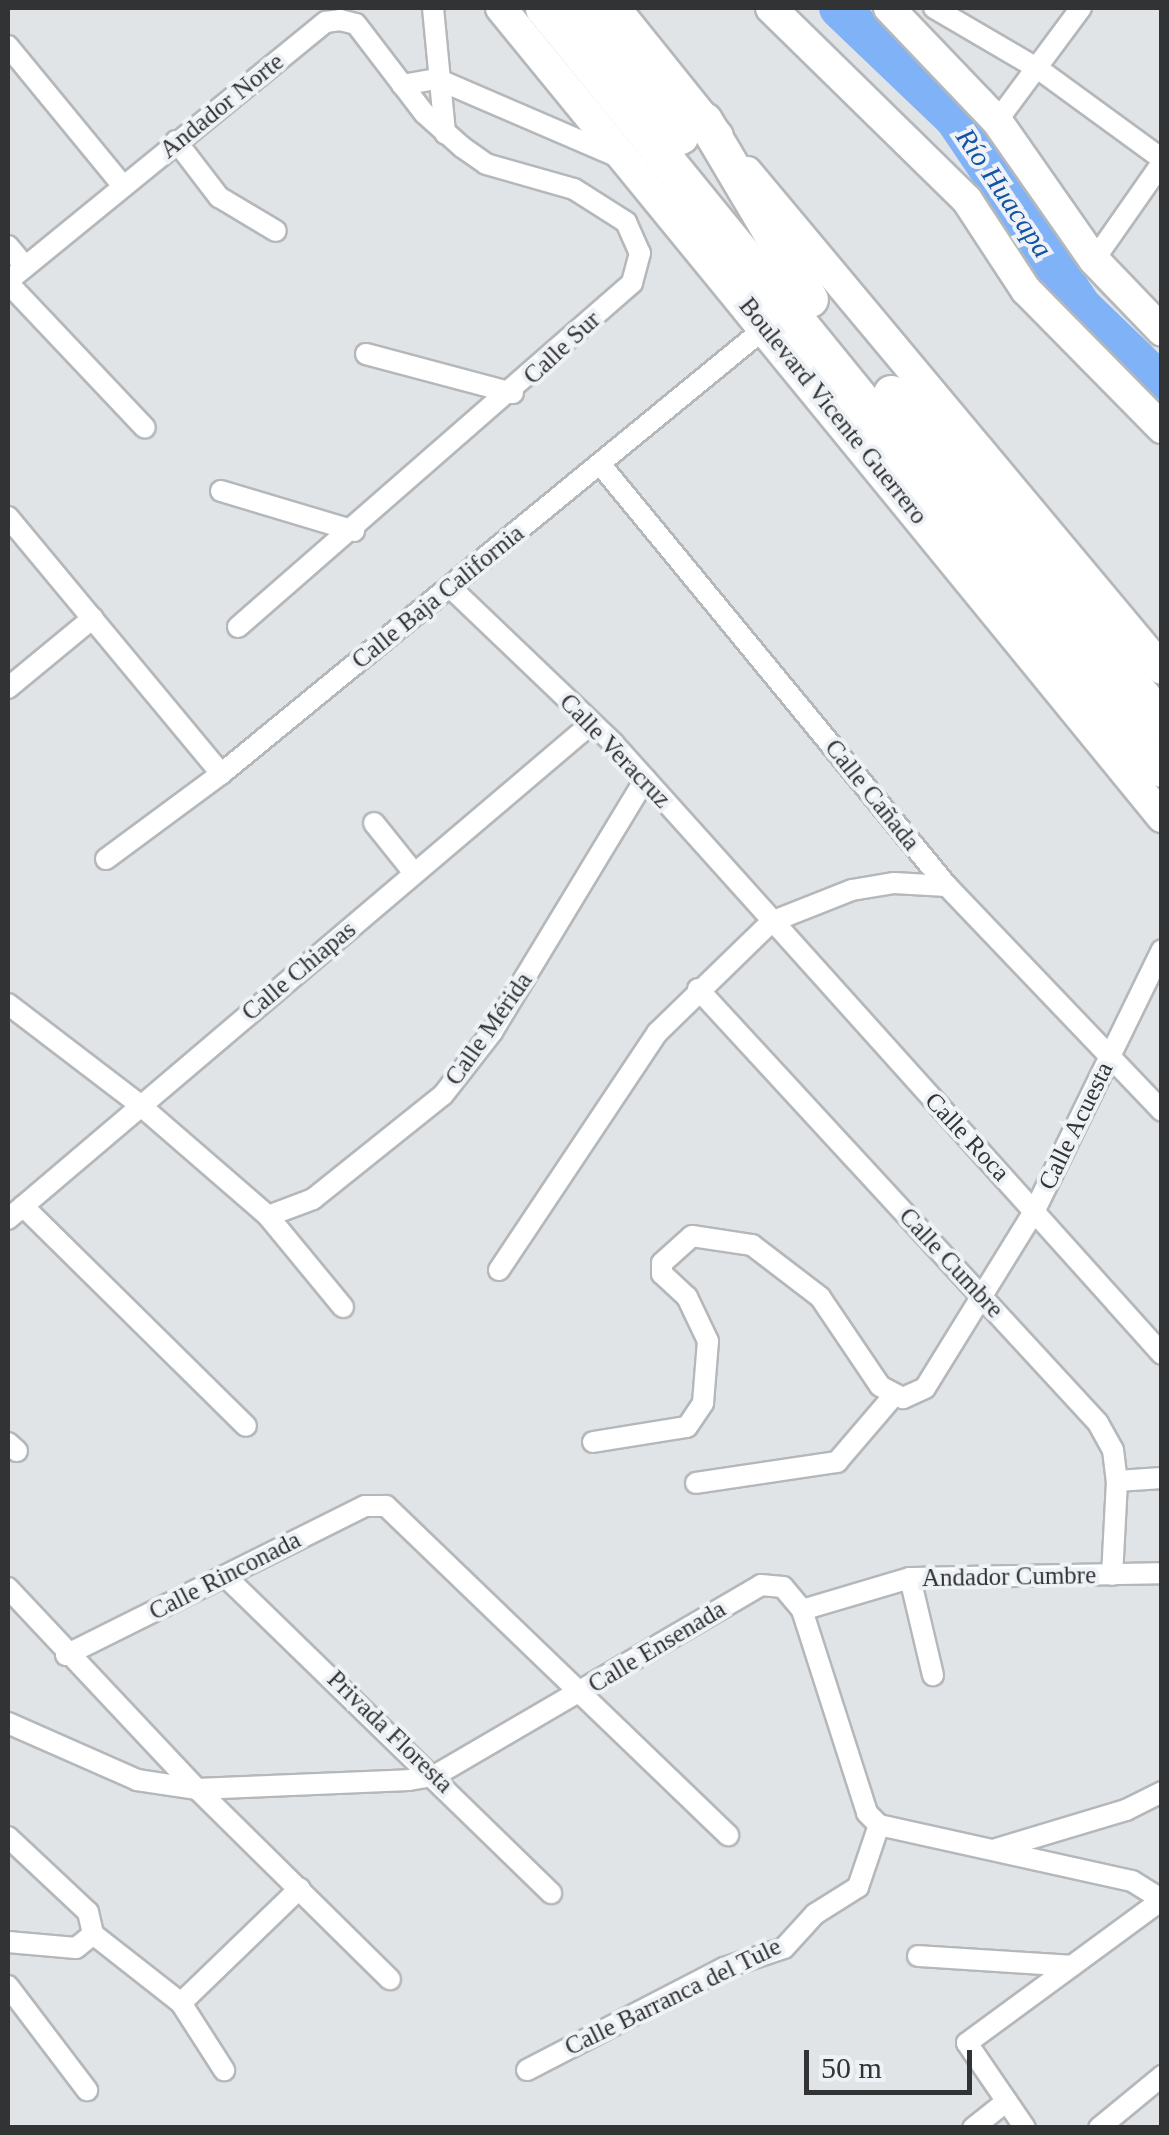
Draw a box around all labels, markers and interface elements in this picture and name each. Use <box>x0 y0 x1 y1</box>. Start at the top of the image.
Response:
street label: Andador Norte <box>154 47 290 165</box>
water label: Río Huacapa <box>949 122 1059 264</box>
street label: Boulevard Vicente Guerrero <box>732 292 934 530</box>
street label: Calle Sur <box>517 305 607 391</box>
street label: Calle Baja California <box>346 519 530 675</box>
street label: Calle Veracruz <box>553 687 677 815</box>
street label: Calle Cañada <box>818 734 926 856</box>
street label: Calle Chiapas <box>236 915 362 1027</box>
street label: Calle Mérida <box>439 967 539 1091</box>
street label: Calle Acuesta <box>1032 1057 1120 1195</box>
street label: Calle Roca <box>918 1086 1016 1188</box>
street label: Calle Cumbre <box>892 1202 1010 1324</box>
street label: Calle Rinconada <box>144 1525 306 1627</box>
street label: Andador Cumbre <box>922 1560 1096 1594</box>
street label: Calle Ensenada <box>583 1594 731 1700</box>
street label: Privada Floresta <box>321 1665 459 1799</box>
street label: Calle Barranca del Tule <box>560 1932 786 2062</box>
scale bar <box>809 2030 976 2092</box>
text: 50 m <box>821 2051 882 2084</box>

